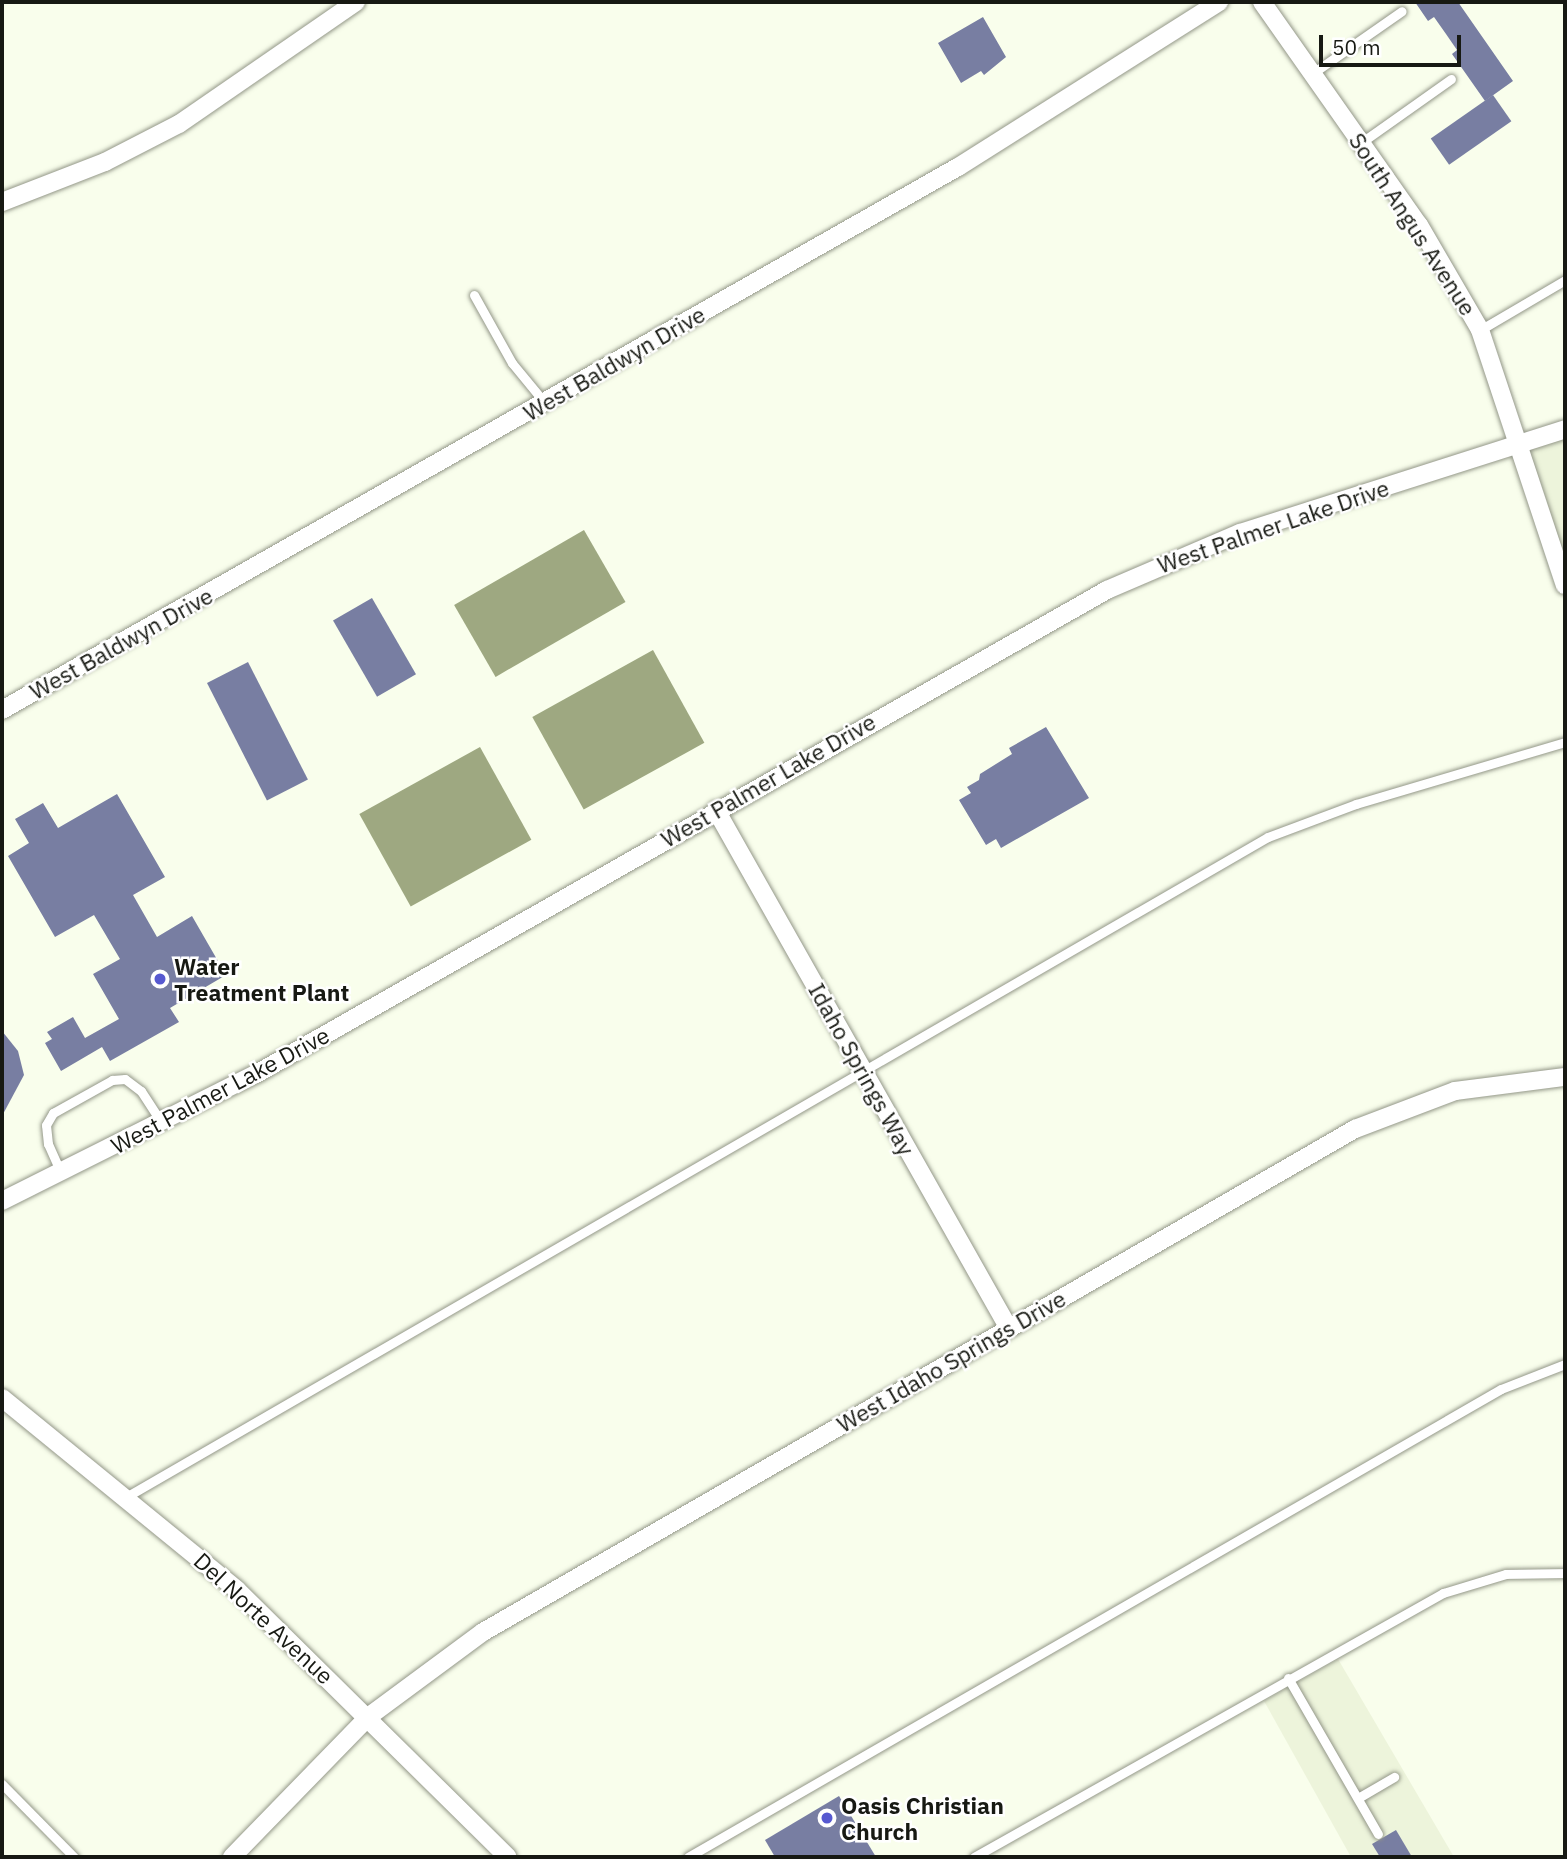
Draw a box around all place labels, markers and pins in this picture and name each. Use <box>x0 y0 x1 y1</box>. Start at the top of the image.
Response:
place label: Water Treatment Plant <box>174 952 349 1006</box>
marker: Water Treatment Plant <box>152 971 168 987</box>
place label: Oasis Christian Church <box>841 1791 1004 1845</box>
marker: Oasis Christian Church <box>819 1810 835 1826</box>

